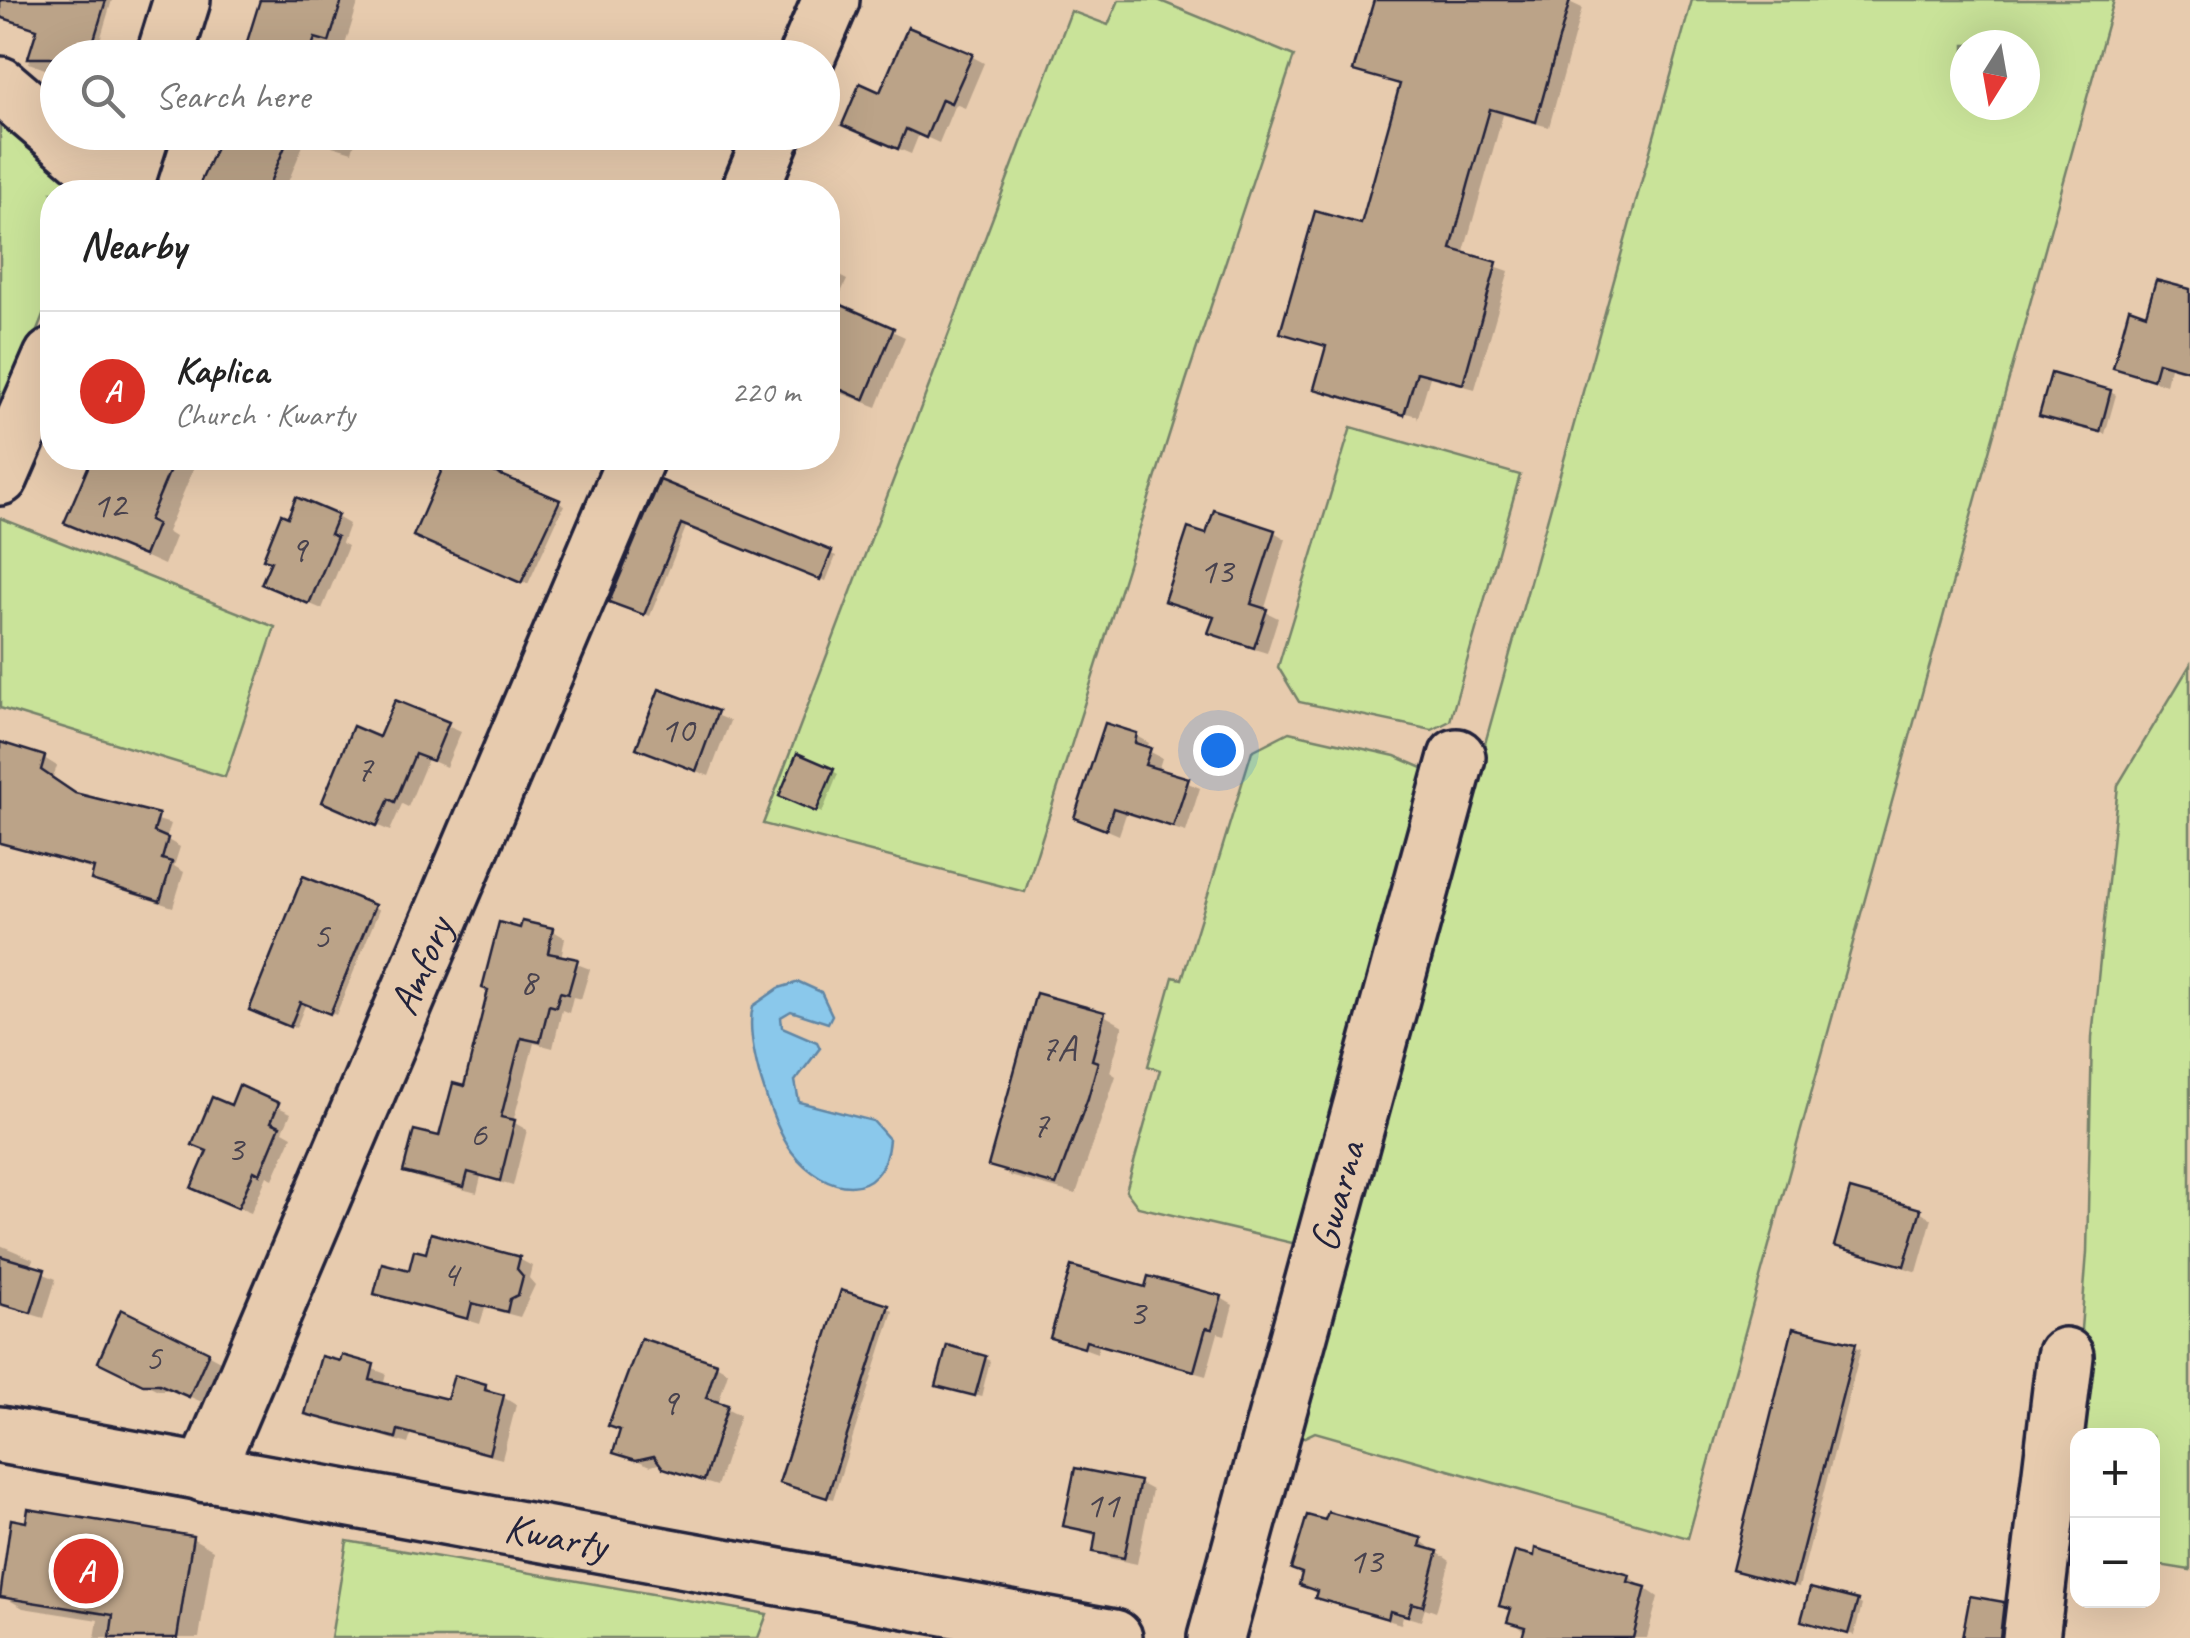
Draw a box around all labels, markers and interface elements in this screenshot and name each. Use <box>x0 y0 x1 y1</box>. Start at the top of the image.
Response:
north arrow <box>1950 30 2040 120</box>
search box <box>40 40 840 150</box>
icon: search <box>75 68 130 123</box>
text: Search here <box>155 72 310 119</box>
text: Nearby <box>80 219 186 272</box>
text: Kaplica <box>175 347 269 394</box>
text: A <box>104 371 121 412</box>
text: 220 m <box>731 371 800 412</box>
text: Church · Kwarty <box>175 394 355 435</box>
house number: 12 <box>92 481 129 528</box>
house number: 9 <box>289 525 309 572</box>
house number: 13 <box>1199 547 1236 594</box>
house number: 10 <box>660 706 697 753</box>
your location <box>1193 725 1244 776</box>
house number: 7 <box>355 745 374 792</box>
street label: Amfory <box>376 906 466 1023</box>
house number: 5 <box>312 912 331 959</box>
house number: 8 <box>519 958 540 1005</box>
house number: 7A <box>1040 1024 1078 1071</box>
house number: 7 <box>1031 1101 1050 1148</box>
house number: 6 <box>469 1110 488 1157</box>
house number: 3 <box>226 1125 246 1172</box>
street label: Gwarna <box>1297 1132 1378 1257</box>
house number: 4 <box>441 1250 462 1297</box>
house number: 3 <box>1128 1289 1148 1336</box>
house number: 5 <box>144 1334 163 1381</box>
house number: 9 <box>660 1378 680 1425</box>
map controls <box>2070 1428 2160 1608</box>
button: + <box>2070 1428 2160 1518</box>
house number: 11 <box>1085 1481 1121 1528</box>
street label: Kwarty <box>501 1501 615 1572</box>
button: − <box>2070 1518 2160 1608</box>
pin: A <box>54 1534 118 1608</box>
house number: 13 <box>1348 1537 1385 1584</box>

